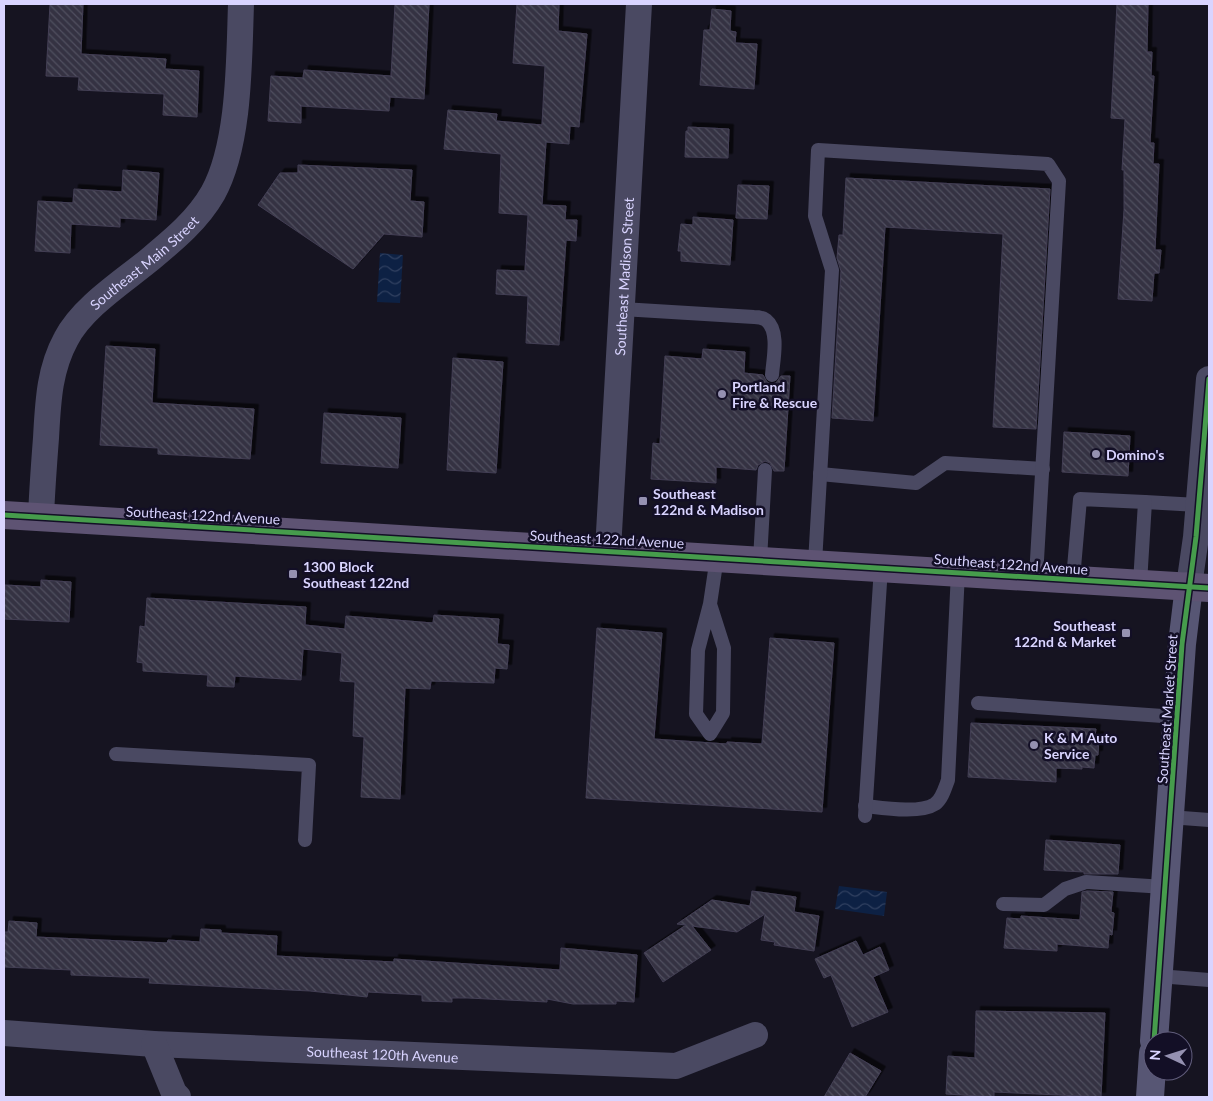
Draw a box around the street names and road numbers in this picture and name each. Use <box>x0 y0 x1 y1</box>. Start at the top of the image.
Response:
street label: Southeast Madison Street <box>611 197 637 356</box>
street label: Southeast Main Street <box>86 212 202 313</box>
street label: Southeast 122nd Avenue <box>125 502 281 528</box>
street label: Southeast 122nd Avenue <box>529 526 685 552</box>
street label: Southeast 122nd Avenue <box>933 550 1089 578</box>
street label: Southeast Market Street <box>1153 634 1181 784</box>
street label: Southeast 120th Avenue <box>306 1042 459 1065</box>

